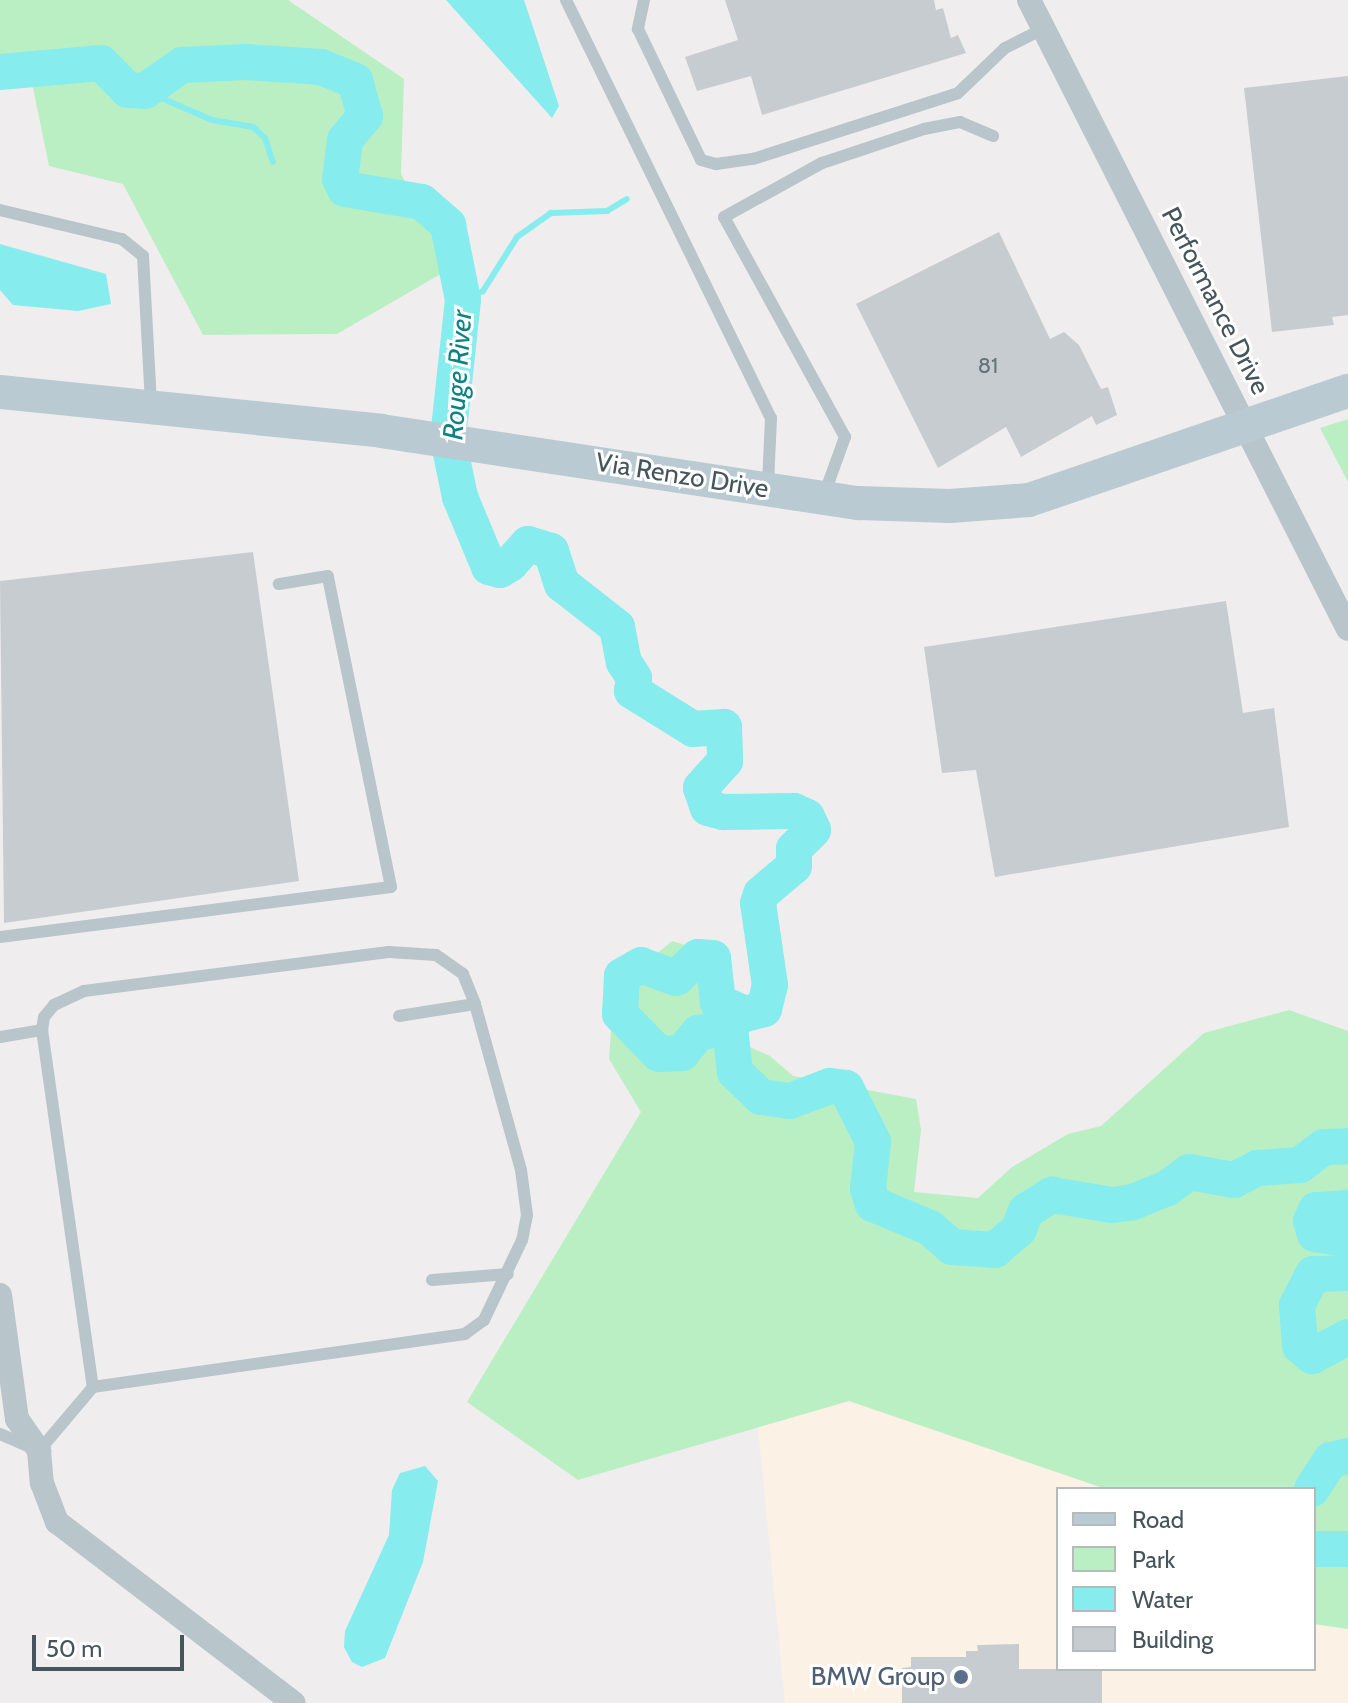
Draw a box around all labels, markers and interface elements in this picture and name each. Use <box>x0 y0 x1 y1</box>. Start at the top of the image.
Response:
street label: Performance Drive <box>1154 202 1276 400</box>
water label: Rouge River <box>436 309 478 441</box>
house number: 81 <box>978 353 998 379</box>
street label: Via Renzo Drive <box>593 447 771 505</box>
legend <box>1056 1487 1316 1671</box>
text: Road <box>1132 1505 1184 1534</box>
text: Park <box>1132 1545 1175 1574</box>
text: Water <box>1132 1585 1193 1614</box>
scale bar <box>36 1619 188 1669</box>
text: Building <box>1132 1625 1213 1654</box>
text: 50 m <box>46 1634 102 1663</box>
place label: BMW Group <box>811 1661 945 1693</box>
marker: BMW Group <box>952 1668 970 1686</box>

